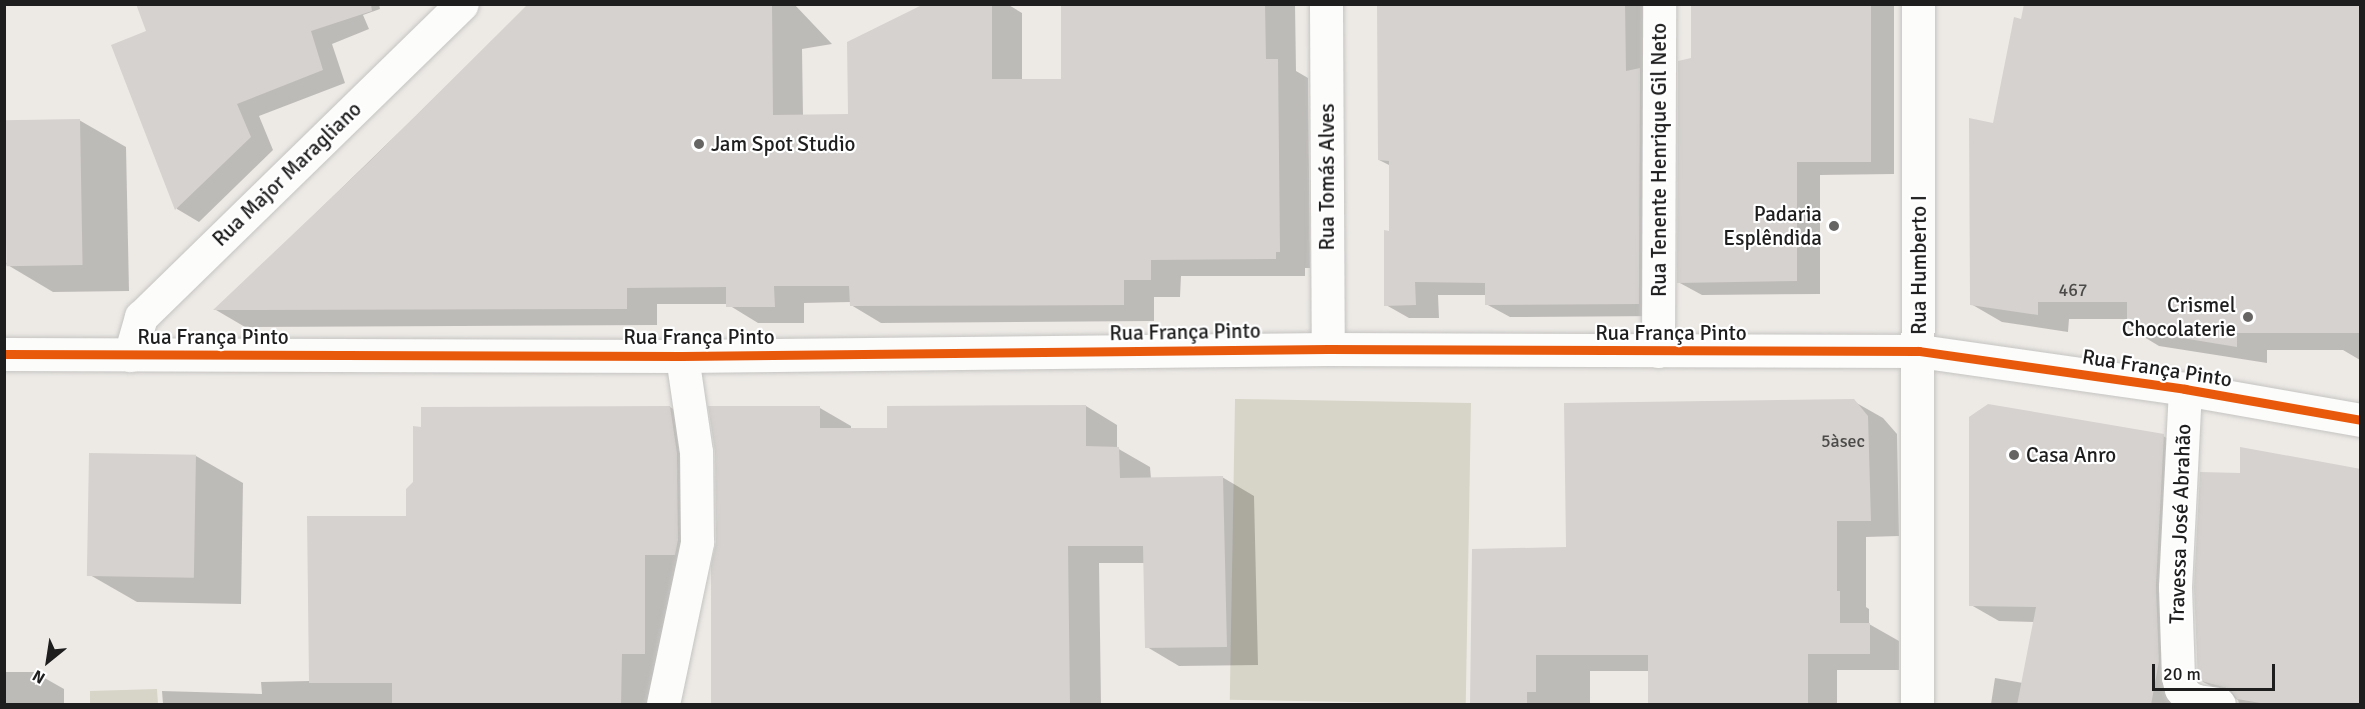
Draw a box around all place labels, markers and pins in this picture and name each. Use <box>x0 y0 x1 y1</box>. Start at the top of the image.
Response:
place label: Jam Spot Studio <box>711 131 856 157</box>
marker: Jam Spot Studio <box>692 137 706 151</box>
place label: Padaria Esplêndida <box>1723 201 1822 251</box>
marker: Padaria Esplêndida <box>1827 219 1841 233</box>
place label: Crismel Chocolaterie <box>2122 292 2236 342</box>
marker: Crismel Chocolaterie <box>2241 310 2255 324</box>
place label: Casa Anro <box>2026 442 2116 468</box>
marker: Casa Anro <box>2007 448 2021 462</box>

